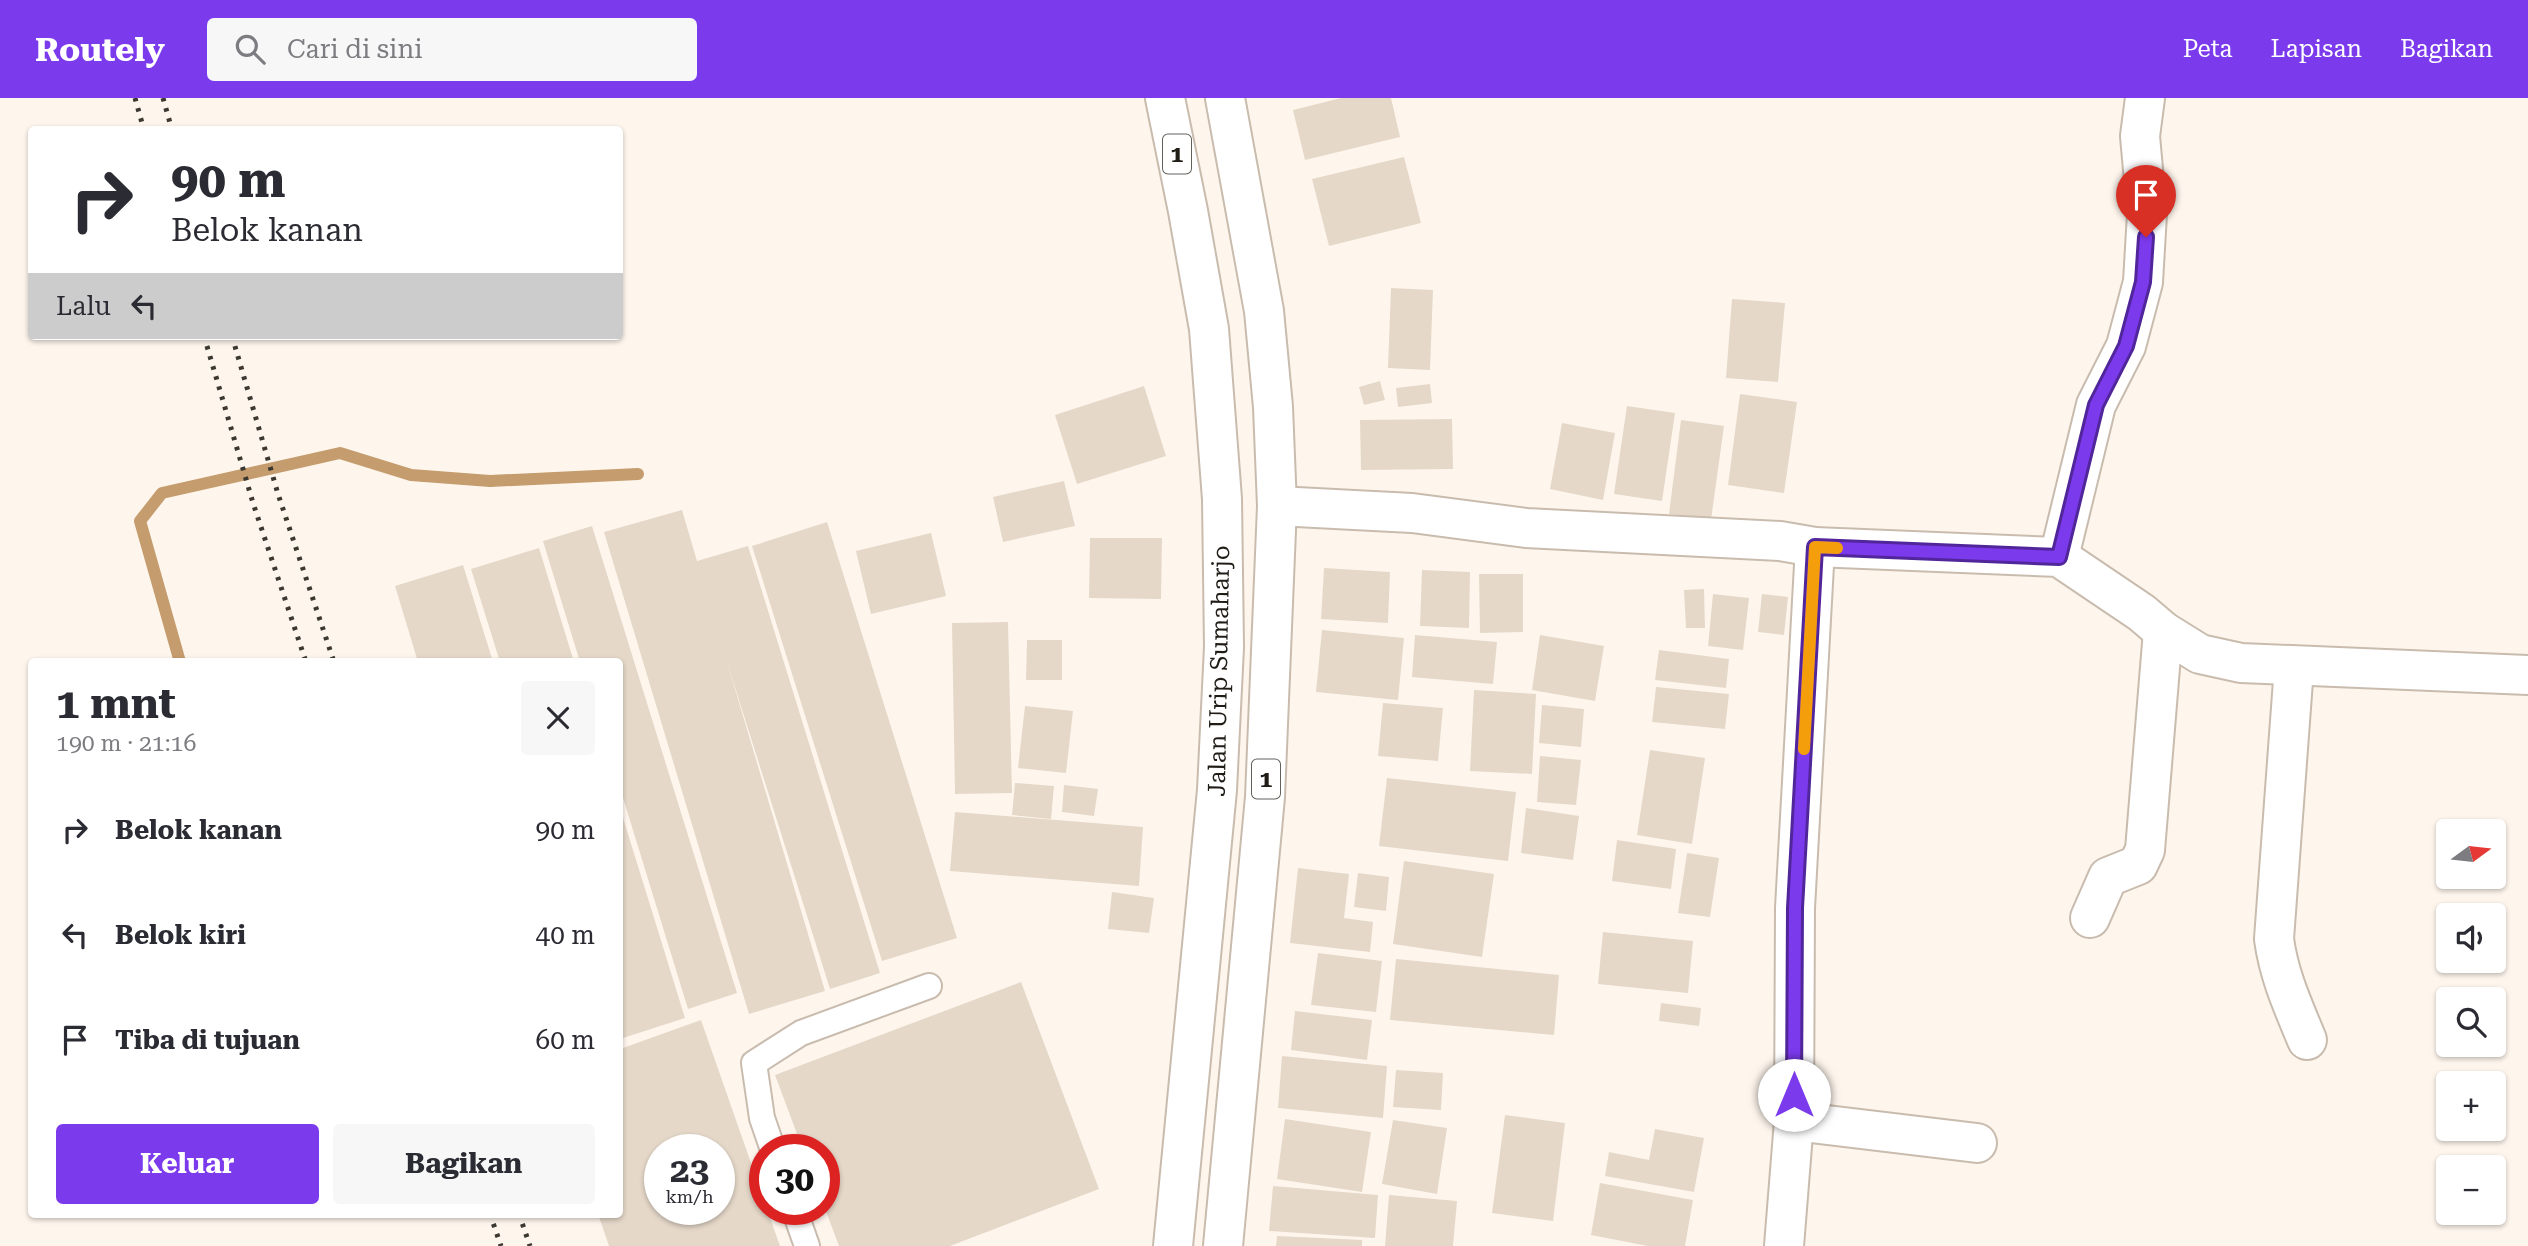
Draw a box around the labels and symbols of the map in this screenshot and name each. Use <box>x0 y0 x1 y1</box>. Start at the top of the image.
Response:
road number: 1 <box>1163 134 1191 174</box>
pin <box>2116 165 2176 237</box>
street label: Jalan Urip Sumaharjo <box>1203 545 1235 797</box>
road number: 1 <box>1252 760 1280 799</box>
north arrow <box>2436 819 2506 889</box>
position arrow <box>1757 1058 1831 1132</box>
speed limit sign: 30 <box>749 1134 840 1225</box>

